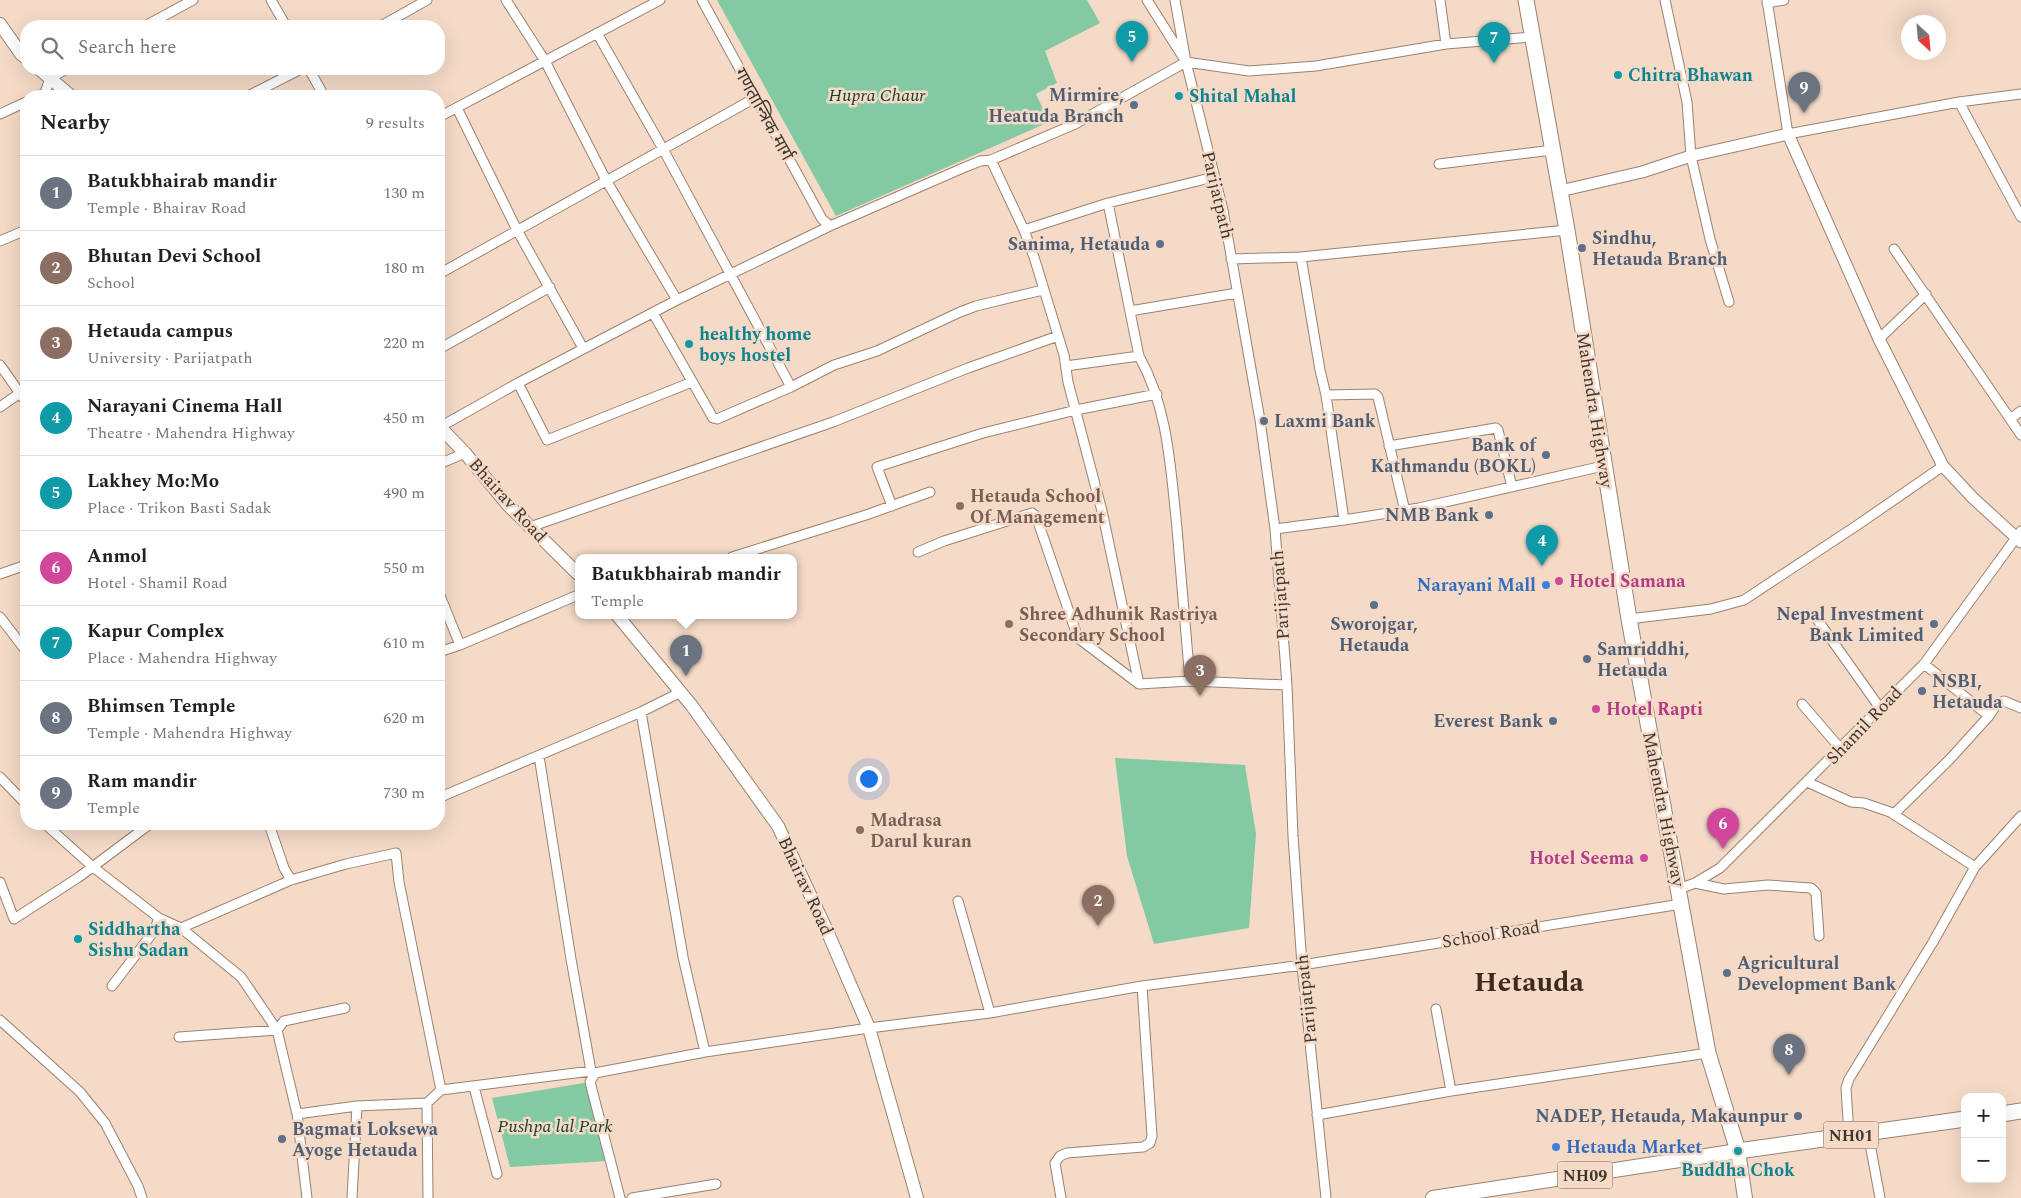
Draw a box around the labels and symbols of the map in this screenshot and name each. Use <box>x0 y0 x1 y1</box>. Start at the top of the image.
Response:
north arrow <box>1901 15 1946 60</box>
pin: 5 <box>1116 21 1148 62</box>
pin: 7 <box>1478 22 1510 63</box>
place label: Chitra Bhawan <box>1628 62 1753 89</box>
street label: गणतान्त्रिक मार्ग <box>727 63 801 166</box>
marker: Chitra Bhawan <box>1612 69 1624 81</box>
pin: 9 <box>1788 72 1820 113</box>
park label: Hupra Chaur <box>828 82 926 109</box>
place label: Mirmire, Heatuda Branch <box>988 82 1124 130</box>
place label: Shital Mahal <box>1189 83 1296 110</box>
marker: Shital Mahal <box>1173 90 1185 102</box>
marker: Mirmire, Heatuda Branch <box>1128 99 1140 111</box>
street label: Parijatpath <box>1194 148 1241 242</box>
place label: Sindhu, Hetauda Branch <box>1592 225 1728 273</box>
place label: Sanima, Hetauda <box>1008 231 1151 258</box>
marker: Sanima, Hetauda <box>1154 238 1166 250</box>
marker: Sindhu, Hetauda Branch <box>1576 242 1588 254</box>
place label: healthy home boys hostel <box>699 321 811 369</box>
street label: Mahendra Highway <box>1569 330 1620 491</box>
marker: healthy home boys hostel <box>683 338 695 350</box>
place label: Laxmi Bank <box>1274 408 1376 435</box>
marker: Laxmi Bank <box>1258 415 1270 427</box>
place label: Bank of Kathmandu (BOKL) <box>1371 432 1537 480</box>
marker: Bank of Kathmandu (BOKL) <box>1540 449 1552 461</box>
street label: Bhairav Road <box>462 452 553 549</box>
place label: Hetauda School Of Management <box>970 483 1105 531</box>
marker: Hetauda School Of Management <box>954 500 966 512</box>
place label: NMB Bank <box>1385 502 1479 529</box>
marker: NMB Bank <box>1483 509 1495 521</box>
pin: 4 <box>1526 525 1558 566</box>
street label: Parijatpath <box>1264 549 1297 641</box>
place label: Hotel Samana <box>1569 568 1686 595</box>
place label: Narayani Mall <box>1417 572 1536 599</box>
marker: Hotel Samana <box>1553 575 1565 587</box>
marker: Narayani Mall <box>1540 579 1552 591</box>
marker: Sworojgar, Hetauda <box>1368 599 1380 611</box>
place label: Shree Adhunik Rastriya Secondary School <box>1019 601 1218 649</box>
place label: Nepal Investment Bank Limited <box>1776 601 1924 649</box>
place label: Sworojgar, Hetauda <box>1330 611 1418 659</box>
marker: Shree Adhunik Rastriya Secondary School <box>1003 618 1015 630</box>
marker: Nepal Investment Bank Limited <box>1928 618 1940 630</box>
pin: 1 <box>670 635 702 676</box>
place label: Samriddhi, Hetauda <box>1597 636 1689 684</box>
marker: Samriddhi, Hetauda <box>1581 653 1593 665</box>
pin: 3 <box>1184 655 1216 696</box>
place label: NSBI, Hetauda <box>1932 668 2003 716</box>
street label: Shamil Road <box>1820 680 1909 771</box>
marker: NSBI, Hetauda <box>1916 685 1928 697</box>
place label: Hotel Rapti <box>1606 696 1703 723</box>
marker: Hotel Rapti <box>1590 703 1602 715</box>
place label: Everest Bank <box>1433 708 1543 735</box>
marker: Everest Bank <box>1547 715 1559 727</box>
street label: Mahendra Highway <box>1635 729 1692 890</box>
your location <box>856 766 882 792</box>
place label: Madrasa Darul kuran <box>870 807 972 855</box>
pin: 6 <box>1707 808 1739 849</box>
marker: Madrasa Darul kuran <box>854 824 866 836</box>
street label: Bhairav Road <box>771 832 840 940</box>
place label: Hotel Seema <box>1529 845 1635 872</box>
marker: Hotel Seema <box>1638 852 1650 864</box>
pin: 2 <box>1082 885 1114 926</box>
street label: School Road <box>1440 913 1542 956</box>
place label: Siddhartha Sishu Sadan <box>88 916 189 964</box>
marker: Siddhartha Sishu Sadan <box>72 933 84 945</box>
place label: Agricultural Development Bank <box>1737 950 1896 998</box>
street label: Parijatpath <box>1288 953 1325 1045</box>
district label: Hetauda <box>1474 961 1584 1004</box>
marker: Agricultural Development Bank <box>1721 967 1733 979</box>
pin: 8 <box>1773 1034 1805 1075</box>
place label: NADEP, Hetauda, Makaunpur <box>1535 1103 1788 1130</box>
marker: NADEP, Hetauda, Makaunpur <box>1792 1110 1804 1122</box>
park label: Pushpa lal Park <box>497 1113 613 1140</box>
place label: Bagmati Loksewa Ayoge Hetauda <box>292 1116 439 1164</box>
road number: NH01 <box>1824 1122 1878 1148</box>
marker: Bagmati Loksewa Ayoge Hetauda <box>276 1133 288 1145</box>
place label: Hetauda Market <box>1566 1134 1702 1161</box>
marker: Hetauda Market <box>1550 1141 1562 1153</box>
marker: Buddha Chok <box>1732 1145 1744 1157</box>
place label: Buddha Chok <box>1681 1157 1795 1184</box>
road number: NH09 <box>1558 1162 1612 1188</box>

